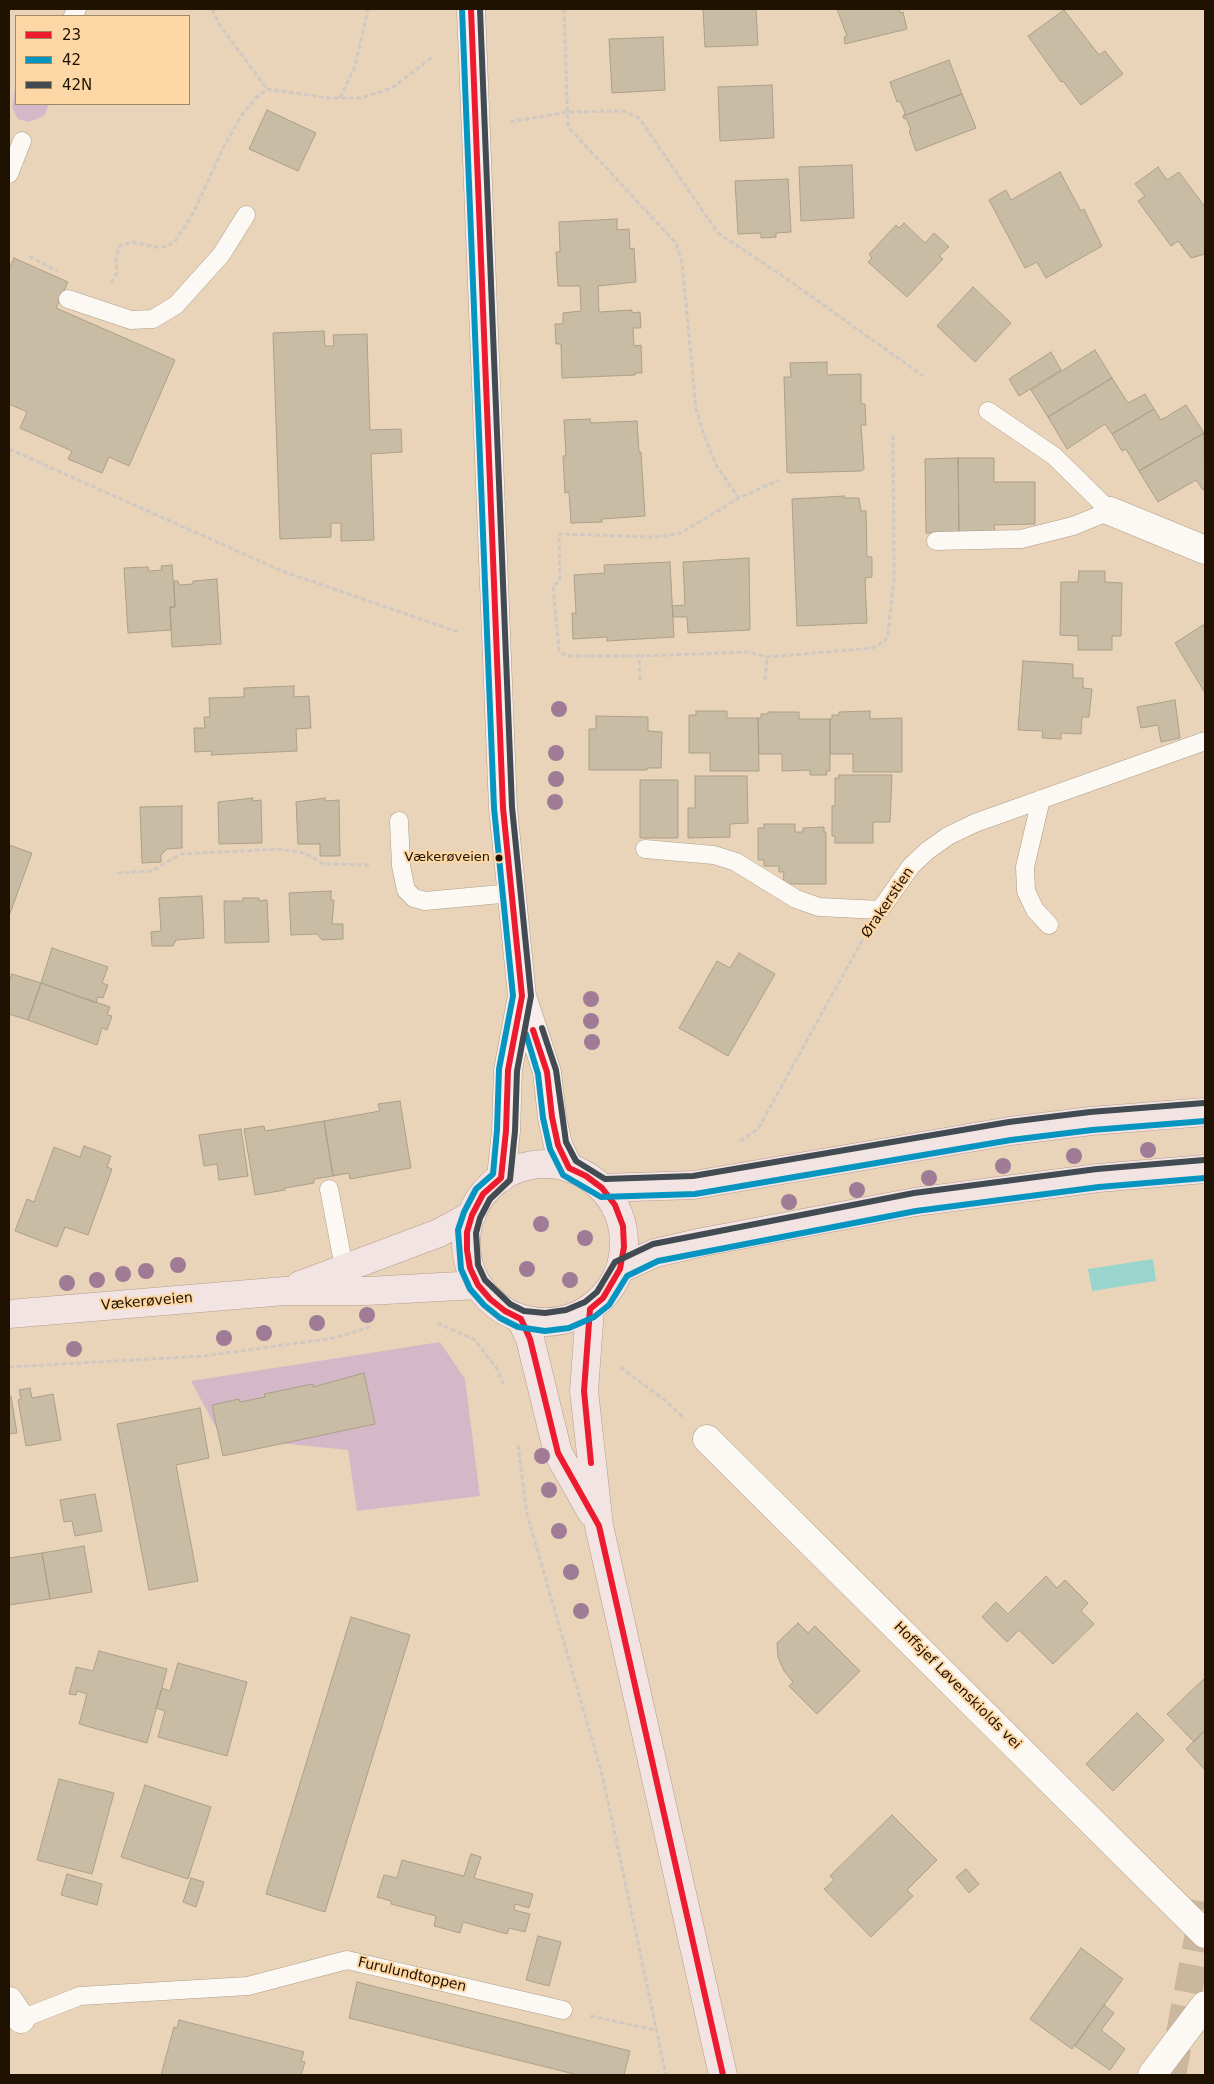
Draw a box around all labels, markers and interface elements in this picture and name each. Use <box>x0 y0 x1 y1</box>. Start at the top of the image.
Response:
legend <box>15 15 190 105</box>
text: 23 <box>62 26 81 44</box>
text: 42 <box>62 51 81 69</box>
text: 42N <box>62 76 92 94</box>
place label: Vækerøveien <box>404 850 490 866</box>
marker: Vækerøveien <box>494 853 504 863</box>
street label: Ørakerstien <box>858 865 918 941</box>
street label: Vækerøveien <box>100 1290 194 1314</box>
street label: Hoffsjef Løvenskiolds vei <box>890 1619 1024 1753</box>
street label: Furulundtoppen <box>356 1954 468 1996</box>

